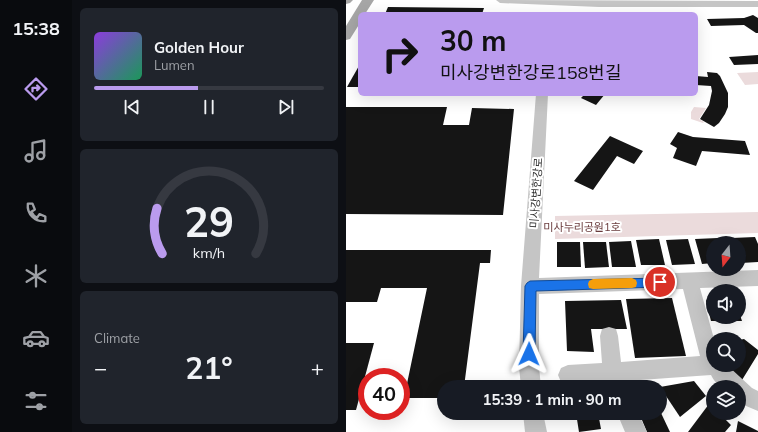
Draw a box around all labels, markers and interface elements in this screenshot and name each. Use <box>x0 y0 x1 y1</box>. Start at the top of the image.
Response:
text: 15:38 <box>12 17 60 40</box>
text: 30 m <box>440 23 506 58</box>
icon: right <box>374 28 426 80</box>
text: Golden Hour <box>154 38 244 57</box>
text: Lumen <box>154 57 195 73</box>
text: 미사강변한강로158번길 <box>440 61 621 84</box>
icon: directions <box>22 75 50 103</box>
icon: previous <box>121 96 143 118</box>
icon: pause <box>198 96 220 118</box>
icon: next <box>275 96 297 118</box>
icon: music <box>22 137 50 165</box>
street label: 미사강변한강로 <box>527 157 545 229</box>
text: 29 <box>184 195 234 247</box>
icon: phone <box>22 199 50 227</box>
park label: 미사누리공원1호 <box>543 220 621 234</box>
north arrow <box>706 236 746 276</box>
map controls <box>706 236 746 420</box>
text: km/h <box>193 244 225 262</box>
icon: climate <box>22 262 50 290</box>
pin <box>643 265 677 299</box>
icon: arrive <box>649 271 671 293</box>
button: sound <box>706 284 746 324</box>
icon: car <box>22 324 50 352</box>
text: Climate <box>94 330 140 346</box>
button: search <box>706 332 746 372</box>
position arrow <box>508 333 550 375</box>
text: 21° <box>185 349 233 387</box>
text: − <box>94 354 107 382</box>
text: + <box>311 354 324 382</box>
speed limit sign: 40 <box>358 368 410 420</box>
button: layers <box>706 380 746 420</box>
icon: filters <box>22 387 50 415</box>
text: 15:39 · 1 min · 90 m <box>483 390 621 409</box>

